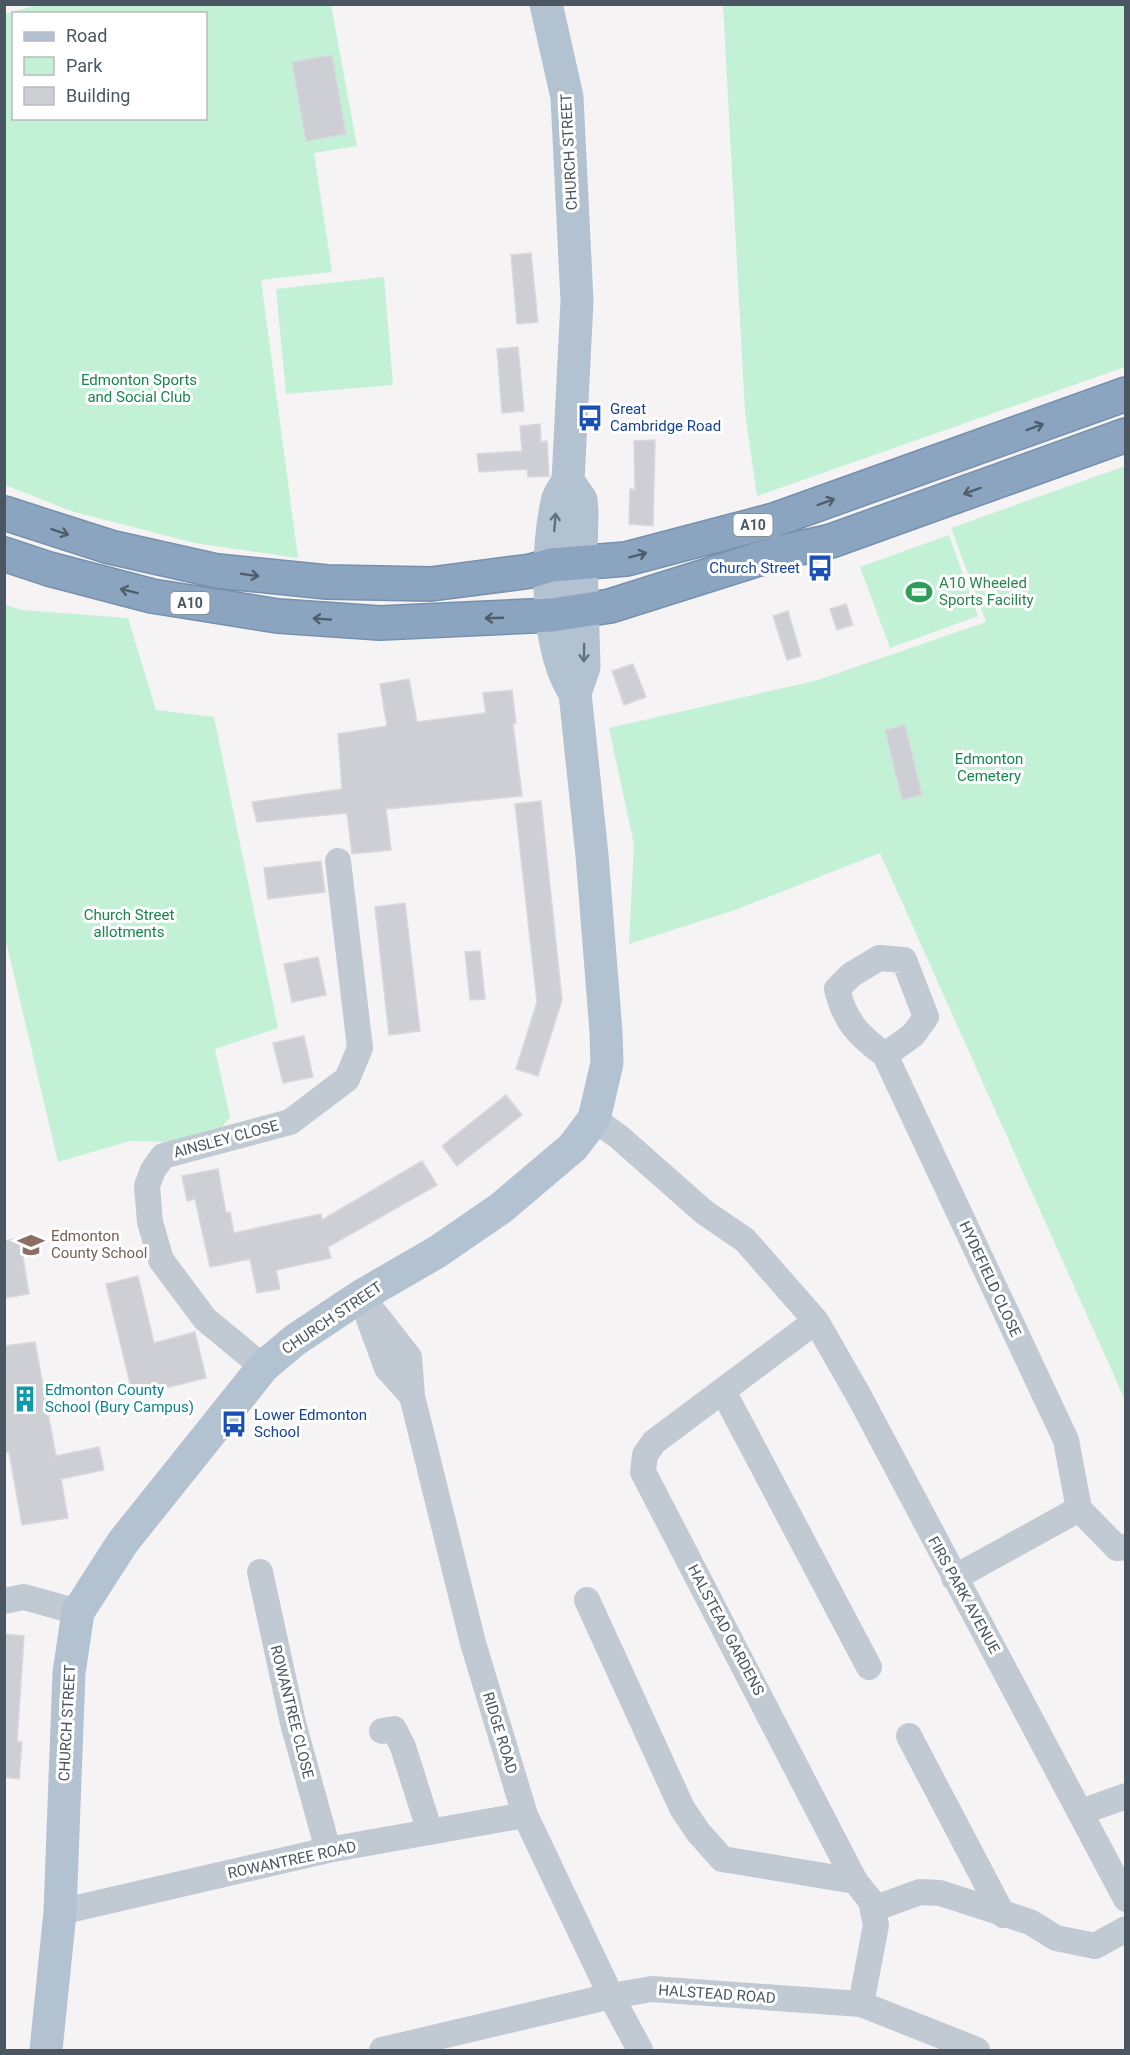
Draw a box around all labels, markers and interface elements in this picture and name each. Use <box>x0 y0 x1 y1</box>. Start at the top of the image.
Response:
legend <box>12 12 207 120</box>
text: Road <box>66 25 107 46</box>
text: Park <box>66 55 103 76</box>
text: Building <box>66 85 130 106</box>
street label: CHURCH STREET <box>557 93 581 211</box>
park label: Edmonton Sports and Social Club <box>81 371 197 406</box>
place label: Great Cambridge Road <box>610 400 721 435</box>
bus stop icon: Great Cambridge Road <box>575 403 605 433</box>
one-way arrow <box>1025 420 1044 431</box>
one-way arrow <box>963 486 982 497</box>
one-way arrow <box>816 495 835 506</box>
one-way arrow <box>550 512 561 532</box>
road number: A10 <box>734 514 772 536</box>
one-way arrow <box>50 527 69 538</box>
one-way arrow <box>629 549 648 561</box>
bus stop icon: Church Street <box>805 553 835 583</box>
place label: Church Street <box>709 559 800 577</box>
one-way arrow <box>239 570 259 581</box>
place label: A10 Wheeled Sports Facility <box>939 574 1034 609</box>
sports icon: A10 Wheeled Sports Facility <box>904 577 934 607</box>
one-way arrow <box>120 584 139 596</box>
road number: A10 <box>170 592 210 614</box>
one-way arrow <box>484 613 504 624</box>
one-way arrow <box>312 614 332 625</box>
one-way arrow <box>578 642 590 662</box>
park label: Edmonton Cemetery <box>955 750 1023 785</box>
park label: Church Street allotments <box>84 906 174 941</box>
street label: AINSLEY CLOSE <box>172 1116 281 1162</box>
street label: HYDEFIELD CLOSE <box>955 1218 1025 1340</box>
place label: Edmonton County School <box>51 1227 147 1262</box>
school or university icon: Edmonton County School <box>16 1230 46 1260</box>
street label: CHURCH STREET <box>279 1278 386 1358</box>
place label: Edmonton County School (Bury Campus) <box>45 1381 194 1416</box>
building icon: Edmonton County School (Bury Campus) <box>10 1384 40 1414</box>
place label: Lower Edmonton School <box>254 1406 367 1441</box>
bus stop icon: Lower Edmonton School <box>219 1409 249 1439</box>
street label: FIRS PARK AVENUE <box>924 1533 1004 1657</box>
street label: HALSTEAD GARDENS <box>684 1561 768 1699</box>
street label: ROWANTREE CLOSE <box>267 1643 317 1781</box>
street label: CHURCH STREET <box>55 1664 79 1782</box>
street label: RIDGE ROAD <box>479 1690 521 1776</box>
street label: ROWANTREE ROAD <box>226 1838 358 1882</box>
street label: HALSTEAD ROAD <box>658 1981 776 2007</box>

